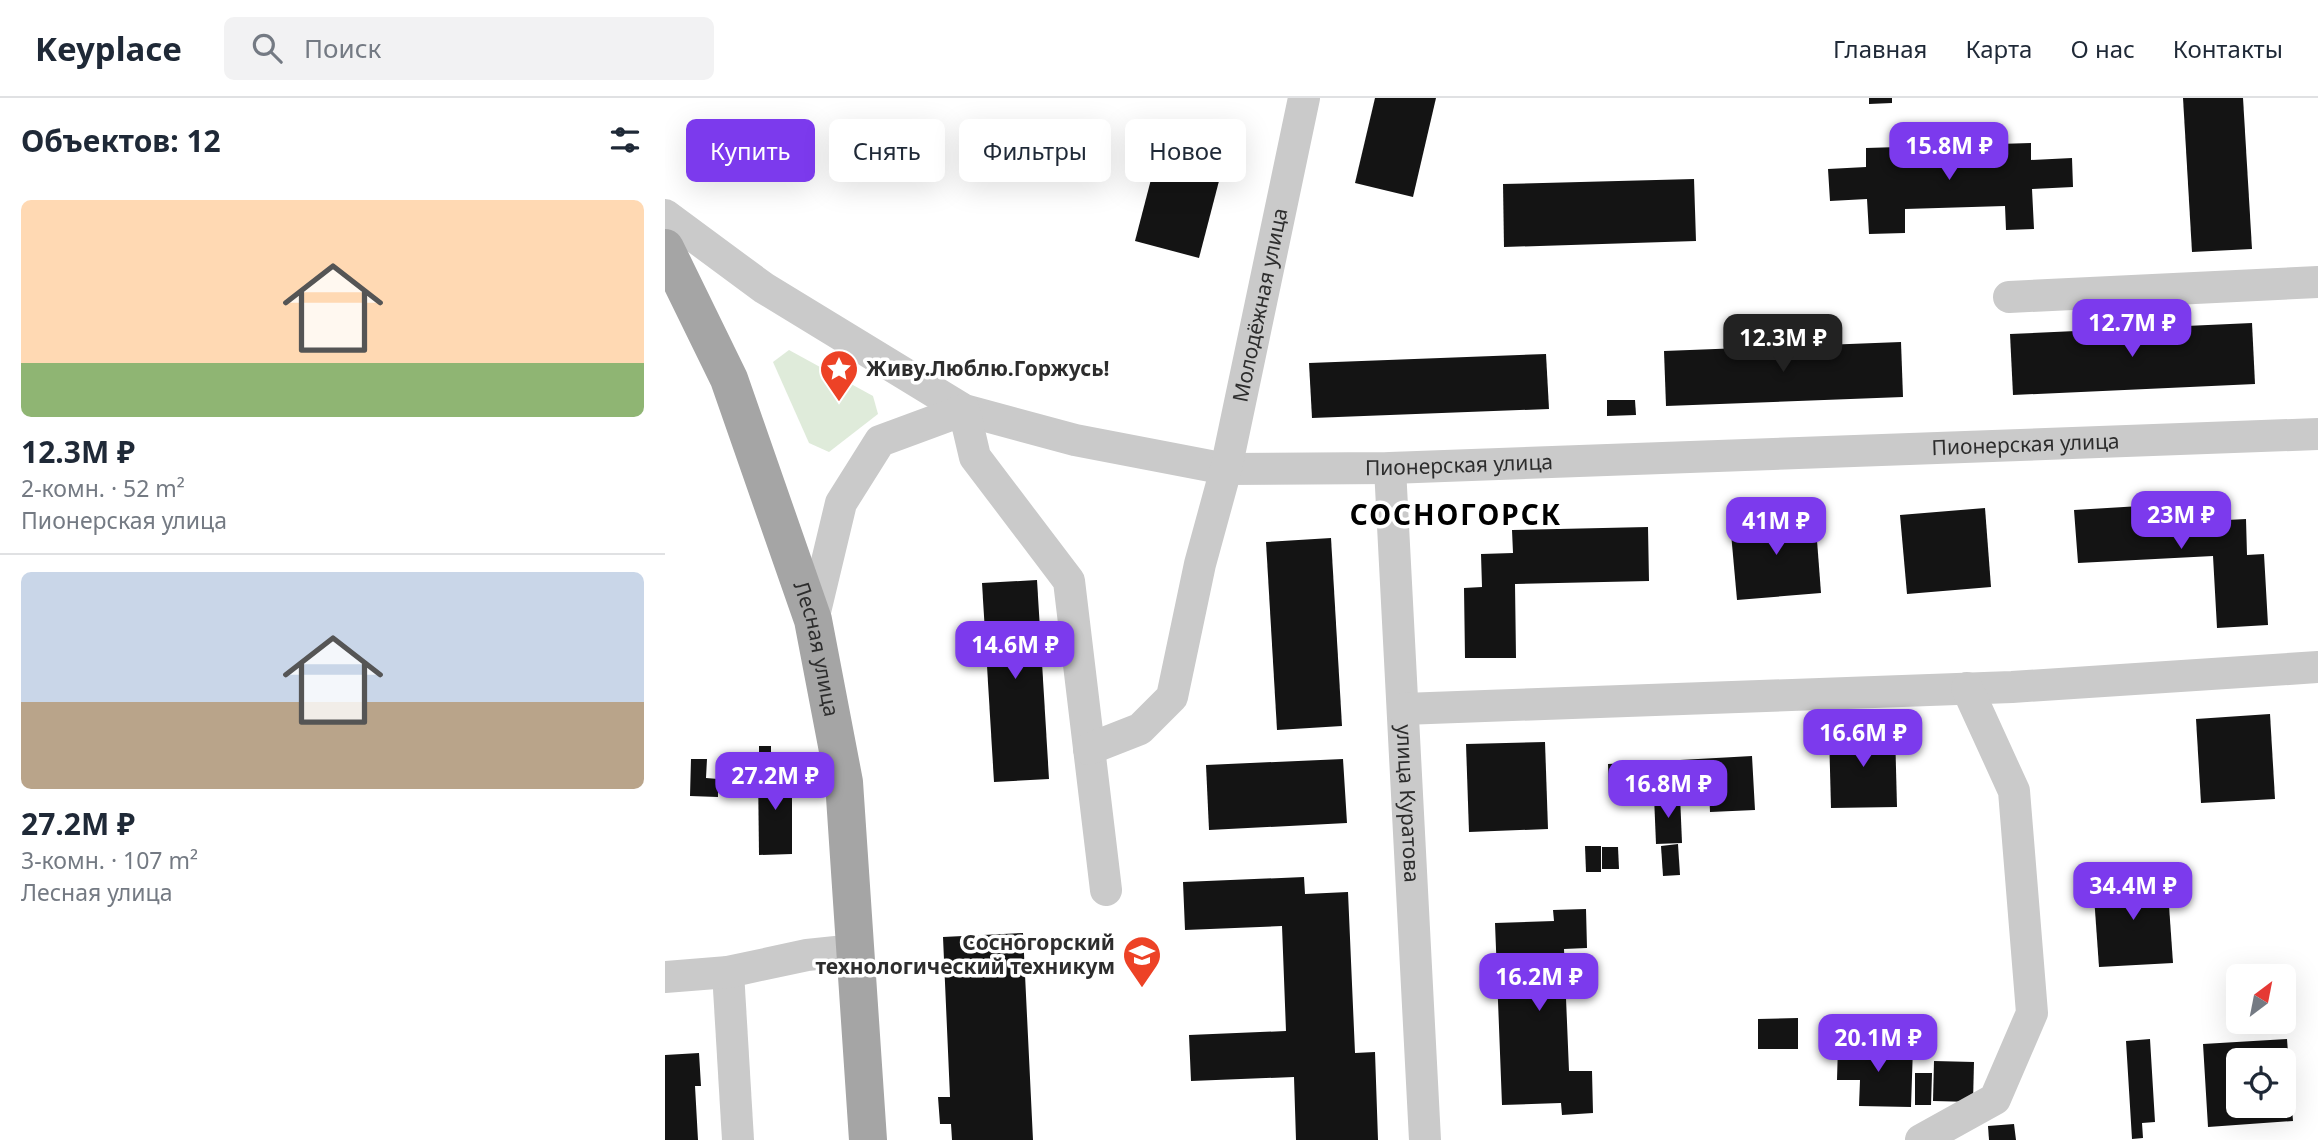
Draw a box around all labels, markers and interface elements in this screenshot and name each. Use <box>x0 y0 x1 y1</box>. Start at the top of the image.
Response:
search box <box>224 17 714 80</box>
text: Keyplace <box>35 26 182 71</box>
icon: search <box>248 29 286 67</box>
text: Поиск <box>304 30 381 66</box>
text: Главная <box>1833 32 1927 65</box>
text: Карта <box>1965 32 2032 65</box>
text: О нас <box>2070 32 2135 65</box>
text: Контакты <box>2173 32 2283 65</box>
chip: Купить <box>686 119 815 182</box>
chip: Снять <box>829 119 945 182</box>
chip: Фильтры <box>959 119 1111 182</box>
chip: Новое <box>1125 119 1246 182</box>
text: Объектов: 12 <box>21 120 221 161</box>
icon: filters <box>606 121 644 159</box>
pin: 15.8M ₽ <box>1884 122 2014 182</box>
text: 15.8M ₽ <box>1905 129 1993 161</box>
street label: Молодёжная улица <box>1225 205 1294 404</box>
icon: home <box>270 245 396 371</box>
pin: 12.7M ₽ <box>2067 300 2197 359</box>
text: 12.7M ₽ <box>2088 306 2176 338</box>
pin: 12.3M ₽ <box>1718 314 1848 374</box>
text: 12.3M ₽ <box>1739 321 1827 353</box>
place icon: Живу.Люблю.Горжусь! <box>818 348 860 403</box>
place label: Живу.Люблю.Горжусь! <box>866 354 1110 382</box>
street label: Пионерская улица <box>1931 426 2120 461</box>
text: 12.3M ₽ <box>21 431 135 472</box>
street label: Пионерская улица <box>1365 447 1553 481</box>
text: 2-комн. · 52 m² <box>21 472 185 504</box>
pin: 23M ₽ <box>2132 491 2230 551</box>
district label: СОСНОГОРСК <box>1350 495 1562 533</box>
pin: 41M ₽ <box>1727 498 1825 557</box>
text: 23M ₽ <box>2147 498 2215 530</box>
text: Пионерская улица <box>21 504 227 536</box>
text: 41M ₽ <box>1742 504 1810 536</box>
street label: Лесная улица <box>787 577 846 719</box>
icon: home <box>270 617 396 743</box>
pin: 14.6M ₽ <box>950 622 1080 681</box>
text: 14.6M ₽ <box>971 628 1059 660</box>
pin: 16.6M ₽ <box>1798 710 1928 769</box>
text: 16.6M ₽ <box>1819 716 1907 748</box>
street label: улица Куратова <box>1390 724 1427 883</box>
pin: 27.2M ₽ <box>710 752 840 812</box>
text: 27.2M ₽ <box>731 759 819 791</box>
pin: 16.8M ₽ <box>1603 760 1733 820</box>
text: 16.8M ₽ <box>1624 767 1712 799</box>
text: 27.2M ₽ <box>21 803 135 844</box>
text: 3-комн. · 107 m² <box>21 844 198 876</box>
pin: 34.4M ₽ <box>2068 862 2198 922</box>
text: 34.4M ₽ <box>2089 869 2177 901</box>
text: Лесная улица <box>21 876 172 908</box>
place label: Сосногорский технологический техникум <box>815 928 1115 980</box>
school or university icon: Сосногорский технологический техникум <box>1121 934 1163 989</box>
pin: 16.2M ₽ <box>1474 954 1604 1013</box>
text: 16.2M ₽ <box>1495 960 1583 992</box>
north arrow <box>2226 964 2296 1034</box>
map controls <box>2226 964 2296 1118</box>
pin: 20.1M ₽ <box>1813 1014 1943 1074</box>
text: 20.1M ₽ <box>1834 1021 1922 1053</box>
button: locate <box>2226 1048 2296 1118</box>

